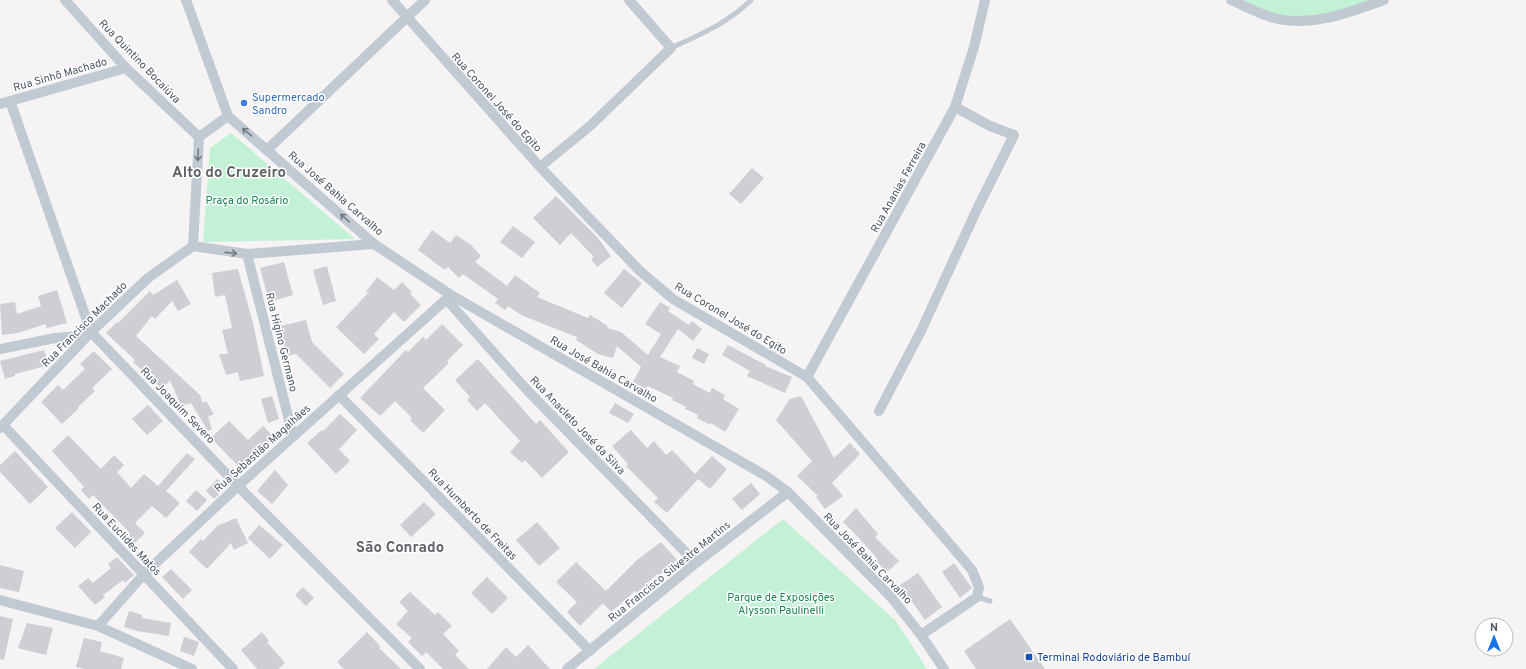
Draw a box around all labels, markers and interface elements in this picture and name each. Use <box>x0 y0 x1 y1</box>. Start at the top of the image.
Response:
street label: Rua Quintino Bocaiúva <box>95 17 183 107</box>
street label: Rua Coronel José do Egito <box>448 50 545 155</box>
street label: Rua Sinhô Machado <box>12 55 109 95</box>
place label: Supermercado Sandro <box>252 91 325 118</box>
marker: Supermercado Sandro <box>239 98 249 108</box>
one-way arrow <box>242 128 253 137</box>
street label: Rua Ananias Ferreira <box>868 139 930 235</box>
one-way arrow <box>195 148 202 161</box>
street label: Rua José Bahia Carvalho <box>285 149 386 239</box>
district label: Alto do Cruzeiro <box>172 164 286 183</box>
park label: Praça do Rosário <box>206 194 288 208</box>
one-way arrow <box>340 213 351 222</box>
one-way arrow <box>224 249 237 256</box>
street label: Rua Francisco Machado <box>39 279 131 371</box>
street label: Rua Coronel José do Egito <box>672 280 789 358</box>
street label: Rua Higino Germano <box>262 291 300 393</box>
street label: Rua José Bahia Carvalho <box>547 333 660 406</box>
street label: Rua Joaquim Severo <box>137 365 217 447</box>
street label: Rua Anacleto José da Silva <box>527 374 628 478</box>
street label: Rua Sebastião Magalhâes <box>212 402 314 496</box>
street label: Rua Humberto de Freitas <box>425 466 520 564</box>
street label: Rua Euclides Matos <box>89 500 164 579</box>
street label: Rua José Bahia Carvalho <box>820 510 915 607</box>
street label: Rua Francisco Silvestre Martins <box>606 518 734 625</box>
district label: São Conrado <box>356 539 444 558</box>
park label: Parque de Exposições Alysson Paulinelli <box>727 591 835 618</box>
north arrow <box>1474 617 1514 657</box>
text: N <box>1490 621 1498 635</box>
place label: Terminal Rodoviário de Bambuí <box>1037 651 1191 665</box>
marker: Terminal Rodoviário de Bambuí <box>1024 652 1034 662</box>

